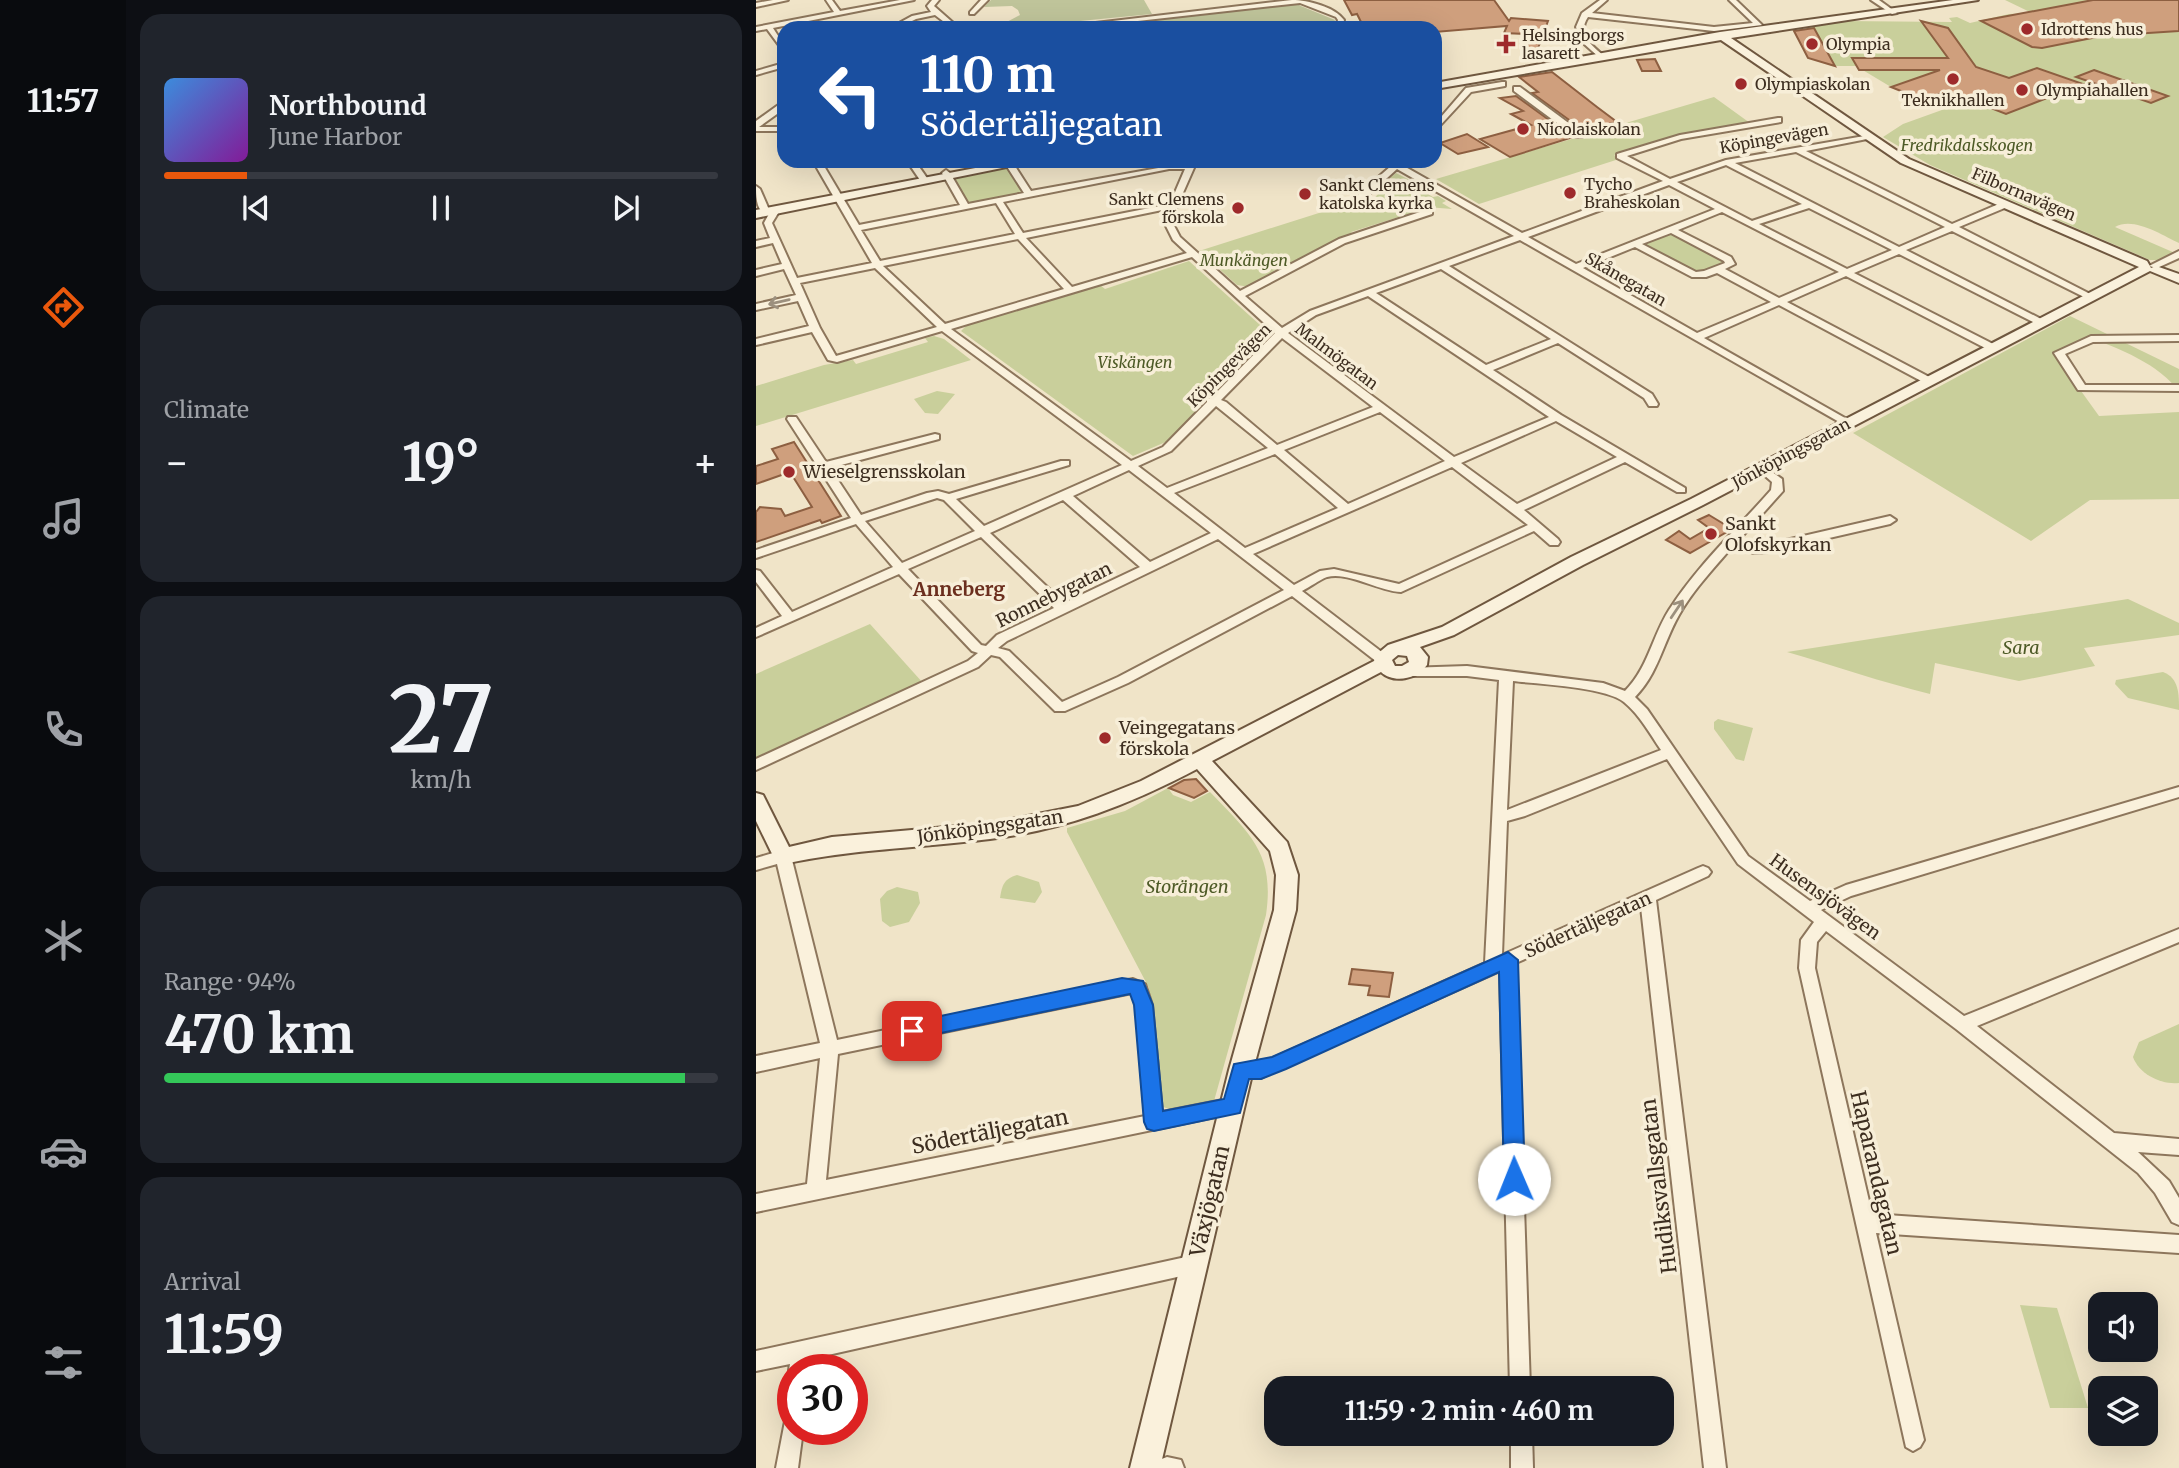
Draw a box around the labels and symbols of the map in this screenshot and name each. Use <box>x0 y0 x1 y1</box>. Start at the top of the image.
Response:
place label: Idrottens hus <box>2041 19 2143 39</box>
marker: Idrottens hus <box>2019 21 2035 37</box>
place label: Helsingborgs lasarett <box>1522 25 1625 63</box>
marker: Helsingborgs lasarett <box>1496 34 1516 54</box>
place label: Olympia <box>1826 34 1891 54</box>
marker: Olympia <box>1804 36 1820 52</box>
marker: Teknikhallen <box>1945 71 1961 87</box>
place label: Olympiaskolan <box>1755 74 1871 94</box>
marker: Olympiaskolan <box>1733 76 1749 92</box>
place label: Olympiahallen <box>2036 80 2149 100</box>
marker: Olympiahallen <box>2014 82 2030 98</box>
place label: Teknikhallen <box>1902 90 2005 110</box>
place label: Nicolaiskolan <box>1537 119 1641 139</box>
street label: Köpingevägen <box>1718 119 1830 157</box>
marker: Nicolaiskolan <box>1515 121 1531 137</box>
park label: Fredrikdalsskogen <box>1900 135 2033 155</box>
street label: Filbornavägen <box>1969 163 2079 225</box>
place label: Tycho Braheskolan <box>1584 174 1680 212</box>
place label: Sankt Clemens katolska kyrka <box>1319 175 1435 213</box>
marker: Tycho Braheskolan <box>1562 185 1578 201</box>
marker: Sankt Clemens katolska kyrka <box>1297 186 1313 202</box>
place label: Sankt Clemens förskola <box>1108 189 1224 227</box>
marker: Sankt Clemens förskola <box>1230 200 1246 216</box>
street label: Skånegatan <box>1582 248 1671 311</box>
park label: Munkängen <box>1199 250 1288 270</box>
one-way arrow <box>768 296 790 309</box>
street label: Malmögatan <box>1292 318 1383 394</box>
street label: Köpingevägen <box>1183 319 1275 411</box>
park label: Viskängen <box>1098 352 1172 372</box>
street label: Jönköpingsgatan <box>1728 413 1854 493</box>
place label: Wieselgrensskolan <box>802 460 966 483</box>
marker: Wieselgrensskolan <box>781 464 797 480</box>
place label: Sankt Olofskyrkan <box>1725 512 1832 556</box>
marker: Sankt Olofskyrkan <box>1703 526 1719 542</box>
street label: Ronnebygatan <box>992 557 1116 633</box>
district label: Anneberg <box>912 577 1005 601</box>
one-way arrow <box>1670 600 1684 619</box>
park label: Sara <box>2003 636 2039 659</box>
place label: Veingegatans förskola <box>1118 716 1235 760</box>
marker: Veingegatans förskola <box>1097 730 1113 746</box>
street label: Jönköpingsgatan <box>914 805 1064 848</box>
street label: Husensjövägen <box>1765 849 1885 945</box>
park label: Storängen <box>1145 875 1229 898</box>
street label: Södertäljegatan <box>1521 886 1655 963</box>
pin <box>882 1001 942 1061</box>
street label: Haparandagatan <box>1844 1088 1909 1258</box>
street label: Hudiksvallsgatan <box>1634 1097 1683 1275</box>
street label: Södertäljegatan <box>909 1103 1071 1160</box>
street label: Växjögatan <box>1183 1142 1235 1260</box>
position arrow <box>1477 1142 1551 1216</box>
speed limit sign: 30 <box>777 1354 868 1445</box>

